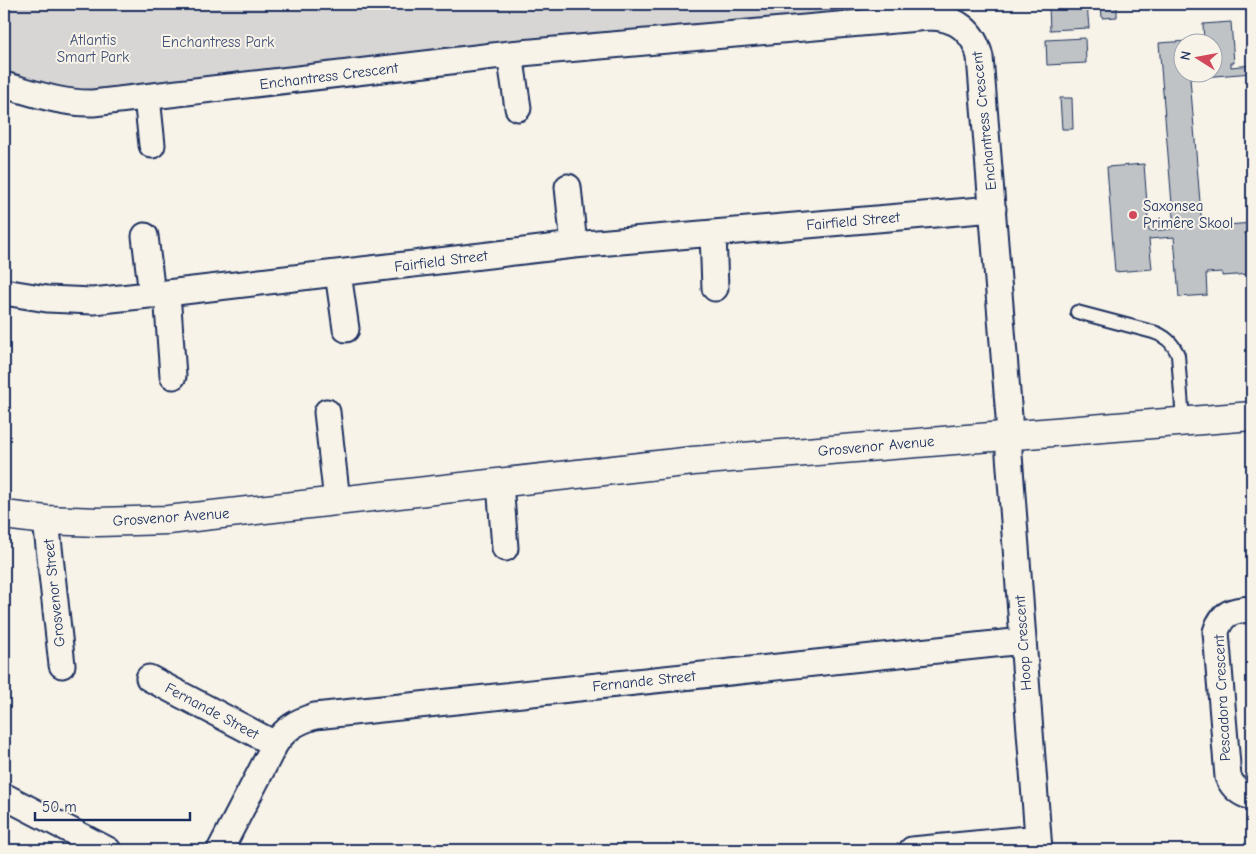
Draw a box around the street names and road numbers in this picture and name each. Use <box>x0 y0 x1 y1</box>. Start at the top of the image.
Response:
street label: Enchantress Crescent <box>968 50 1000 191</box>
street label: Enchantress Crescent <box>259 58 400 93</box>
street label: Fairfield Street <box>805 208 901 234</box>
street label: Fairfield Street <box>393 246 489 276</box>
street label: Grosvenor Avenue <box>817 432 935 460</box>
street label: Grosvenor Avenue <box>112 504 230 530</box>
street label: Grosvenor Street <box>39 537 69 648</box>
street label: Hoop Crescent <box>1011 594 1035 691</box>
street label: Pescadora Crescent <box>1210 634 1234 762</box>
street label: Fernande Street <box>592 667 697 695</box>
street label: Fernande Street <box>162 679 263 744</box>

